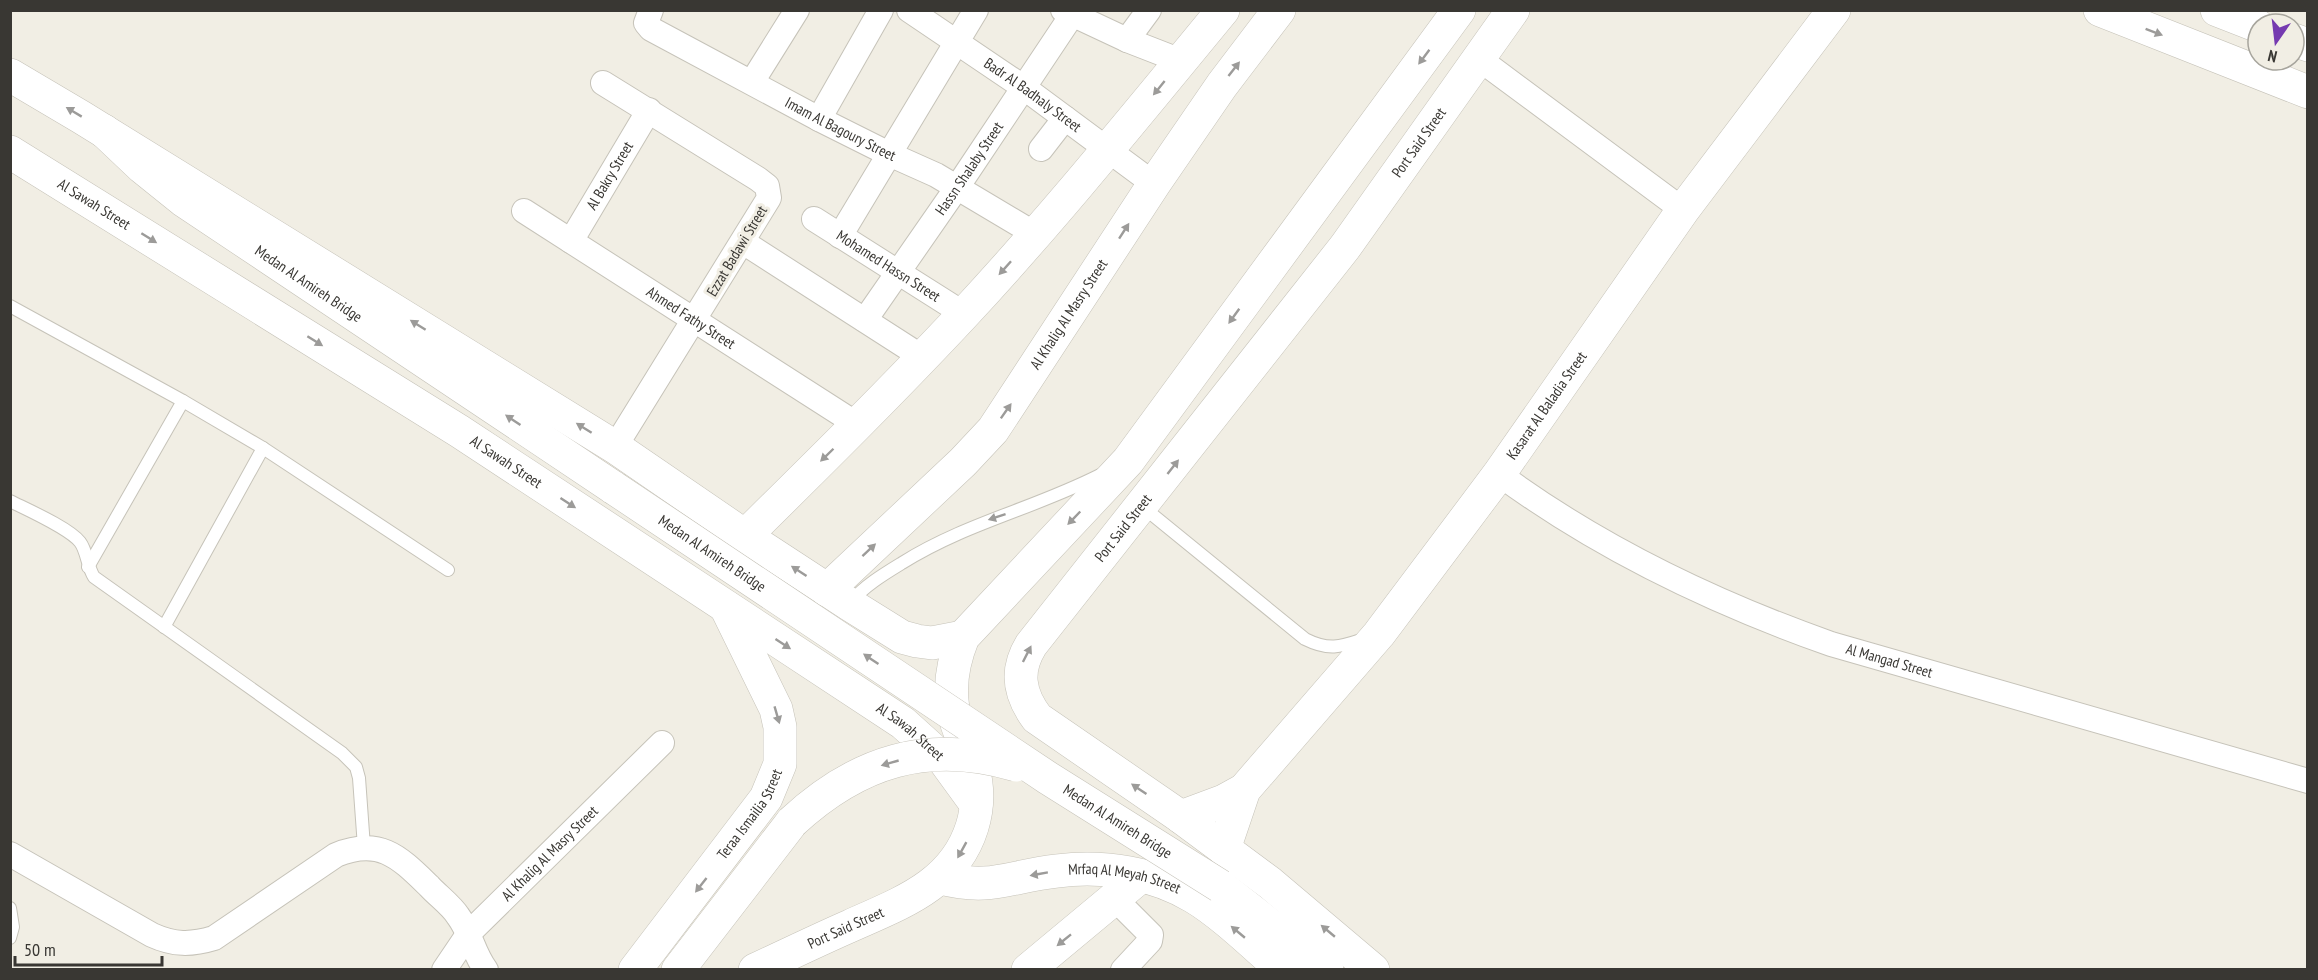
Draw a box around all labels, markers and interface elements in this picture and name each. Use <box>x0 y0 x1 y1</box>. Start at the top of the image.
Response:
north arrow <box>2246 12 2306 72</box>
one-way arrow <box>2146 27 2164 37</box>
text: N <box>2266 46 2279 67</box>
one-way arrow <box>1418 49 1430 65</box>
street label: Badr Al Badhaly Street <box>980 53 1085 136</box>
one-way arrow <box>1228 62 1240 78</box>
one-way arrow <box>1152 80 1165 96</box>
street label: Imam Al Bagoury Street <box>782 93 899 165</box>
street label: Port Said Street <box>1387 104 1450 181</box>
one-way arrow <box>66 107 82 118</box>
street label: Hassn Shalaby Street <box>931 118 1007 219</box>
street label: Al Bakry Street <box>582 138 637 213</box>
street label: Al Sawah Street <box>55 174 134 234</box>
street label: Ezzat Badawi Street <box>702 202 771 300</box>
one-way arrow <box>1119 222 1130 239</box>
street label: Mohamed Hassn Street <box>833 226 944 306</box>
one-way arrow <box>141 233 157 244</box>
street label: Medan Al Amireh Bridge <box>252 241 366 326</box>
street label: Al Khalig Al Masry Street <box>1025 255 1111 373</box>
one-way arrow <box>999 260 1012 275</box>
street label: Ahmed Fathy Street <box>643 282 739 353</box>
one-way arrow <box>1228 308 1240 324</box>
one-way arrow <box>410 320 426 331</box>
one-way arrow <box>307 336 323 347</box>
street label: Kasarat Al Baladia Street <box>1502 347 1591 463</box>
one-way arrow <box>1000 404 1012 420</box>
one-way arrow <box>505 415 521 426</box>
one-way arrow <box>576 422 592 433</box>
street label: Al Sawah Street <box>467 431 546 492</box>
one-way arrow <box>820 448 835 462</box>
one-way arrow <box>1166 460 1178 475</box>
street label: Port Said Street <box>1090 490 1155 566</box>
one-way arrow <box>559 497 576 508</box>
one-way arrow <box>1068 510 1081 525</box>
street label: Medan Al Amireh Bridge <box>655 511 770 596</box>
one-way arrow <box>988 513 1006 522</box>
one-way arrow <box>862 543 877 557</box>
one-way arrow <box>790 566 807 577</box>
one-way arrow <box>775 638 791 650</box>
street label: Al Mangad Street <box>1844 639 1935 682</box>
one-way arrow <box>1022 645 1031 662</box>
one-way arrow <box>863 654 880 665</box>
street label: Al Sawah Street <box>873 698 948 765</box>
one-way arrow <box>773 706 782 724</box>
one-way arrow <box>880 759 898 768</box>
street label: Teraa Ismailia Street <box>713 766 786 863</box>
street label: Medan Al Amireh Bridge <box>1060 780 1176 862</box>
one-way arrow <box>1131 784 1147 795</box>
street label: Al Khalig Al Masry Street <box>497 801 602 905</box>
one-way arrow <box>957 841 967 858</box>
street label: Mrfaq Al Meyah Street <box>1068 859 1184 897</box>
one-way arrow <box>1030 870 1049 879</box>
one-way arrow <box>694 877 707 893</box>
street label: Port Said Street <box>805 902 887 953</box>
one-way arrow <box>1321 925 1336 938</box>
one-way arrow <box>1231 926 1246 939</box>
scale bar <box>15 929 162 967</box>
one-way arrow <box>1057 933 1072 946</box>
text: 50 m <box>24 938 56 961</box>

